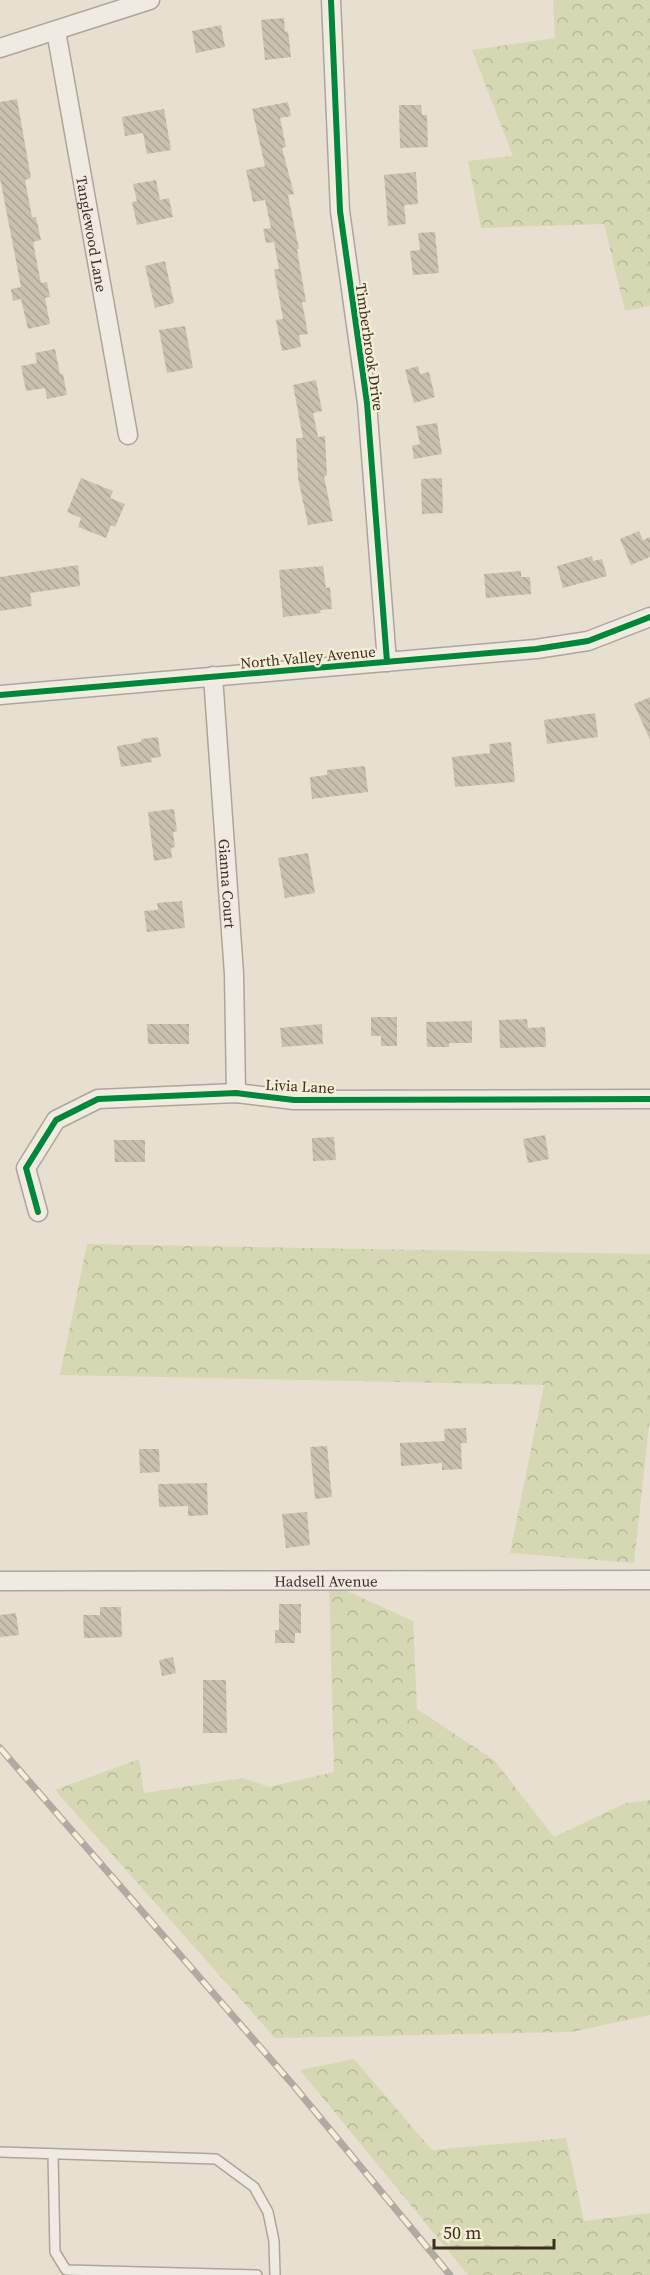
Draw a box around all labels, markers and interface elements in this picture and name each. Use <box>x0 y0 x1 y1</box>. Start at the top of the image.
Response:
street label: Tanglewood Lane <box>71 174 113 294</box>
street label: Timberbrook Drive <box>351 282 389 412</box>
street label: North Valley Avenue <box>239 641 377 673</box>
street label: Gianna Court <box>214 838 241 929</box>
street label: Livia Lane <box>265 1074 336 1098</box>
street label: Hadsell Avenue <box>274 1570 378 1591</box>
scale bar <box>434 2212 554 2250</box>
text: 50 m <box>443 2220 481 2245</box>

